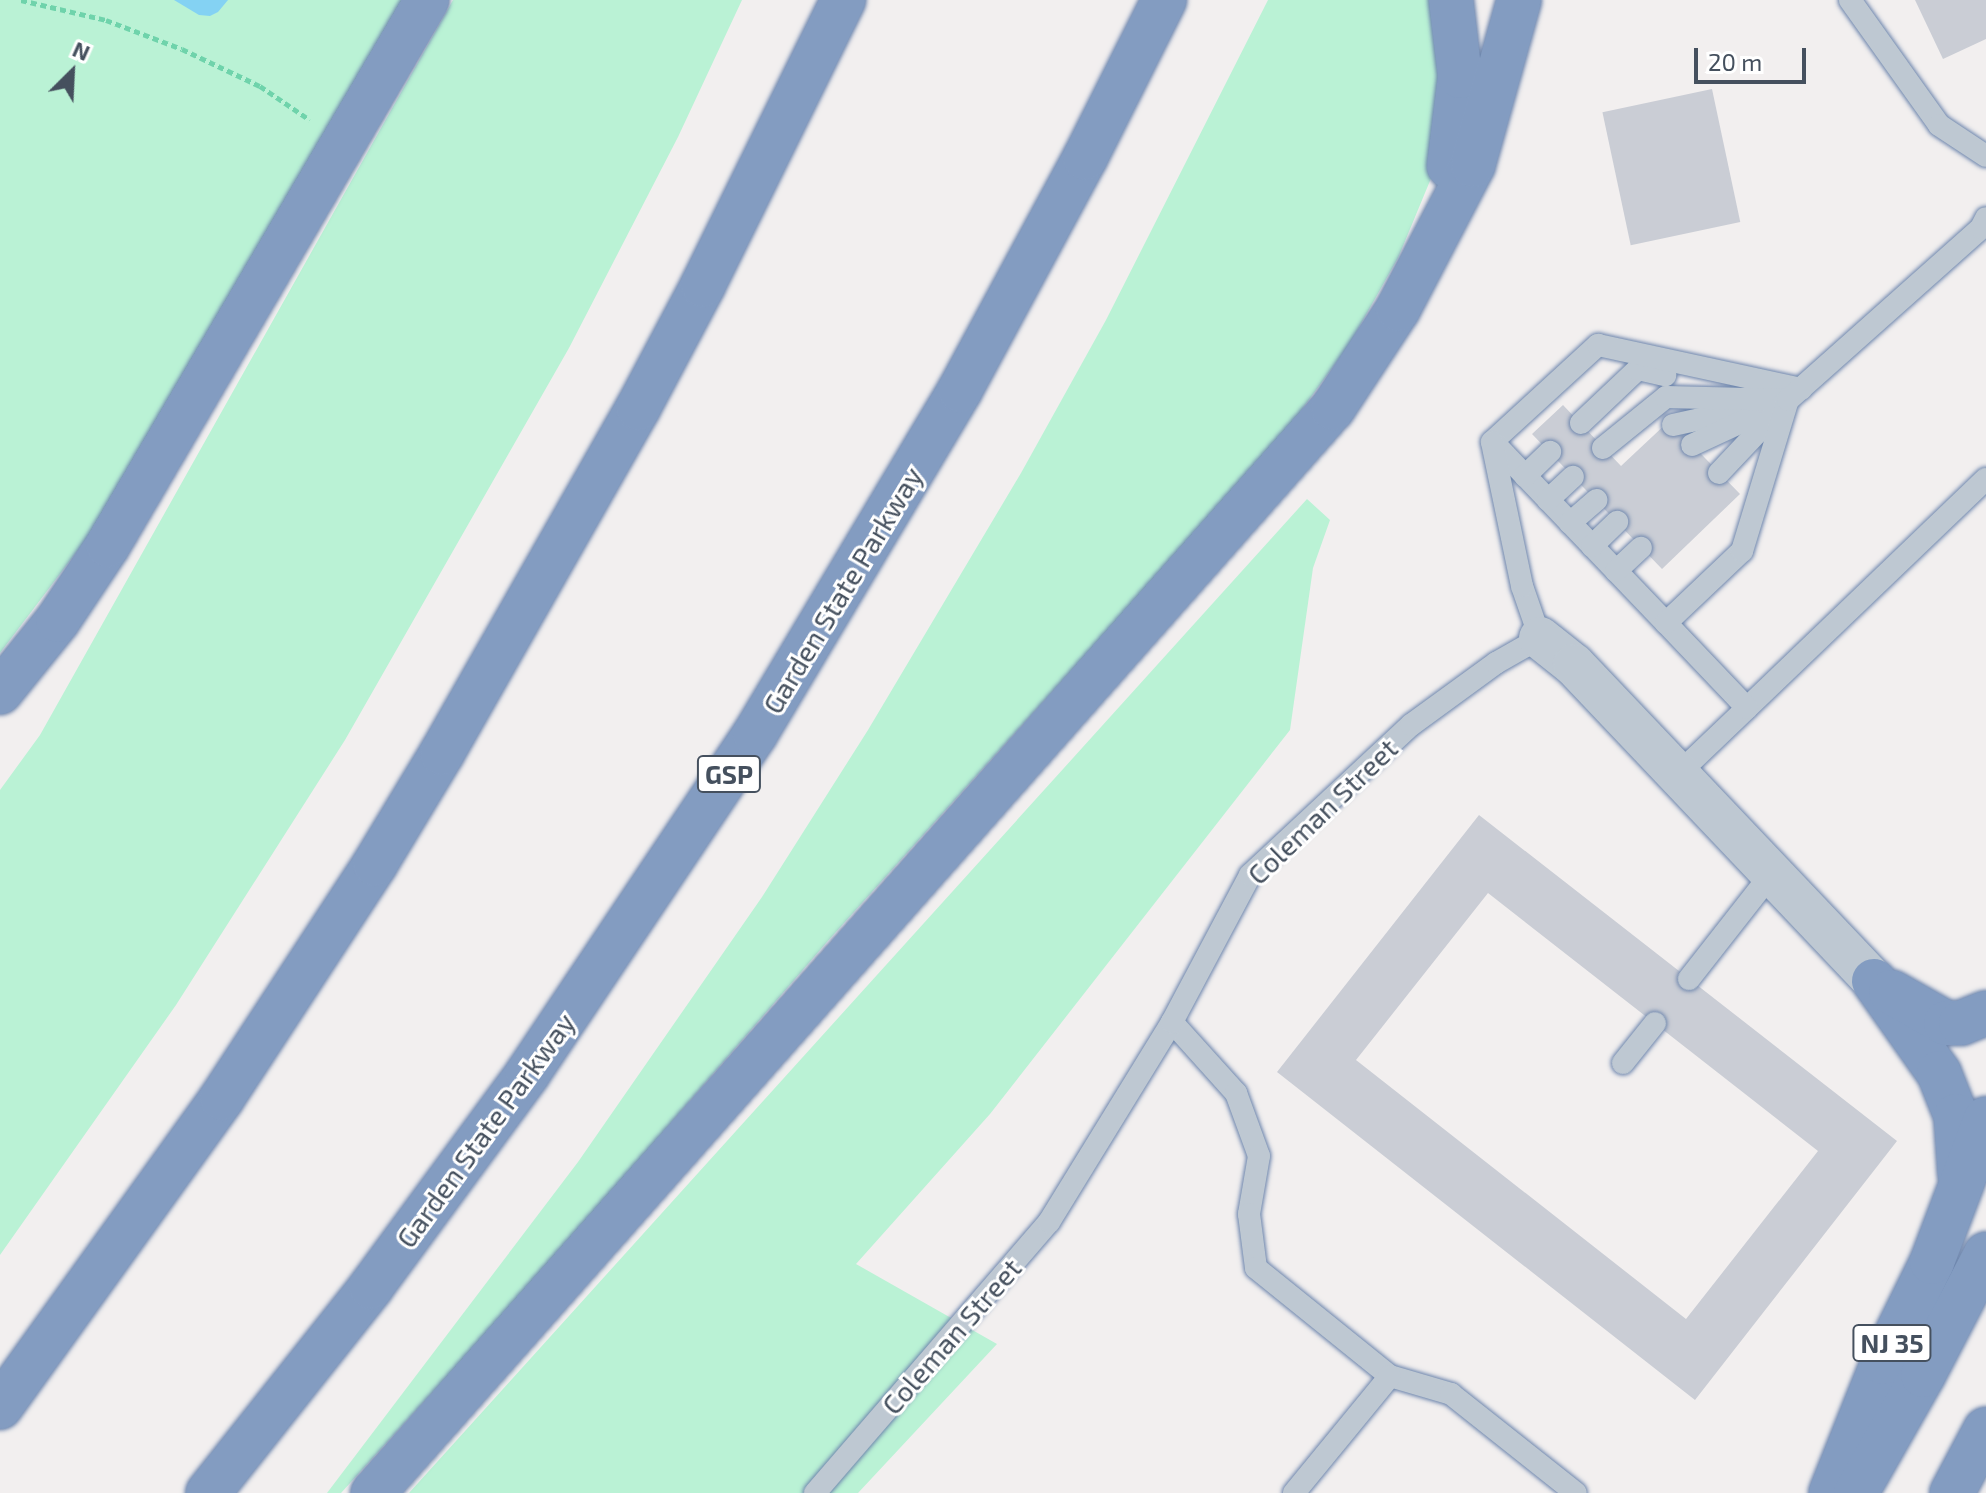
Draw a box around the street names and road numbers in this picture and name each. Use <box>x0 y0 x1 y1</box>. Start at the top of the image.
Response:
street label: Garden State Parkway <box>755 461 929 719</box>
street label: Coleman Street <box>1240 731 1404 891</box>
road number: GSP <box>695 752 763 796</box>
street label: Garden State Parkway <box>389 1006 581 1254</box>
street label: Coleman Street <box>874 1251 1028 1421</box>
road number: NJ 35 <box>1852 1321 1932 1365</box>

